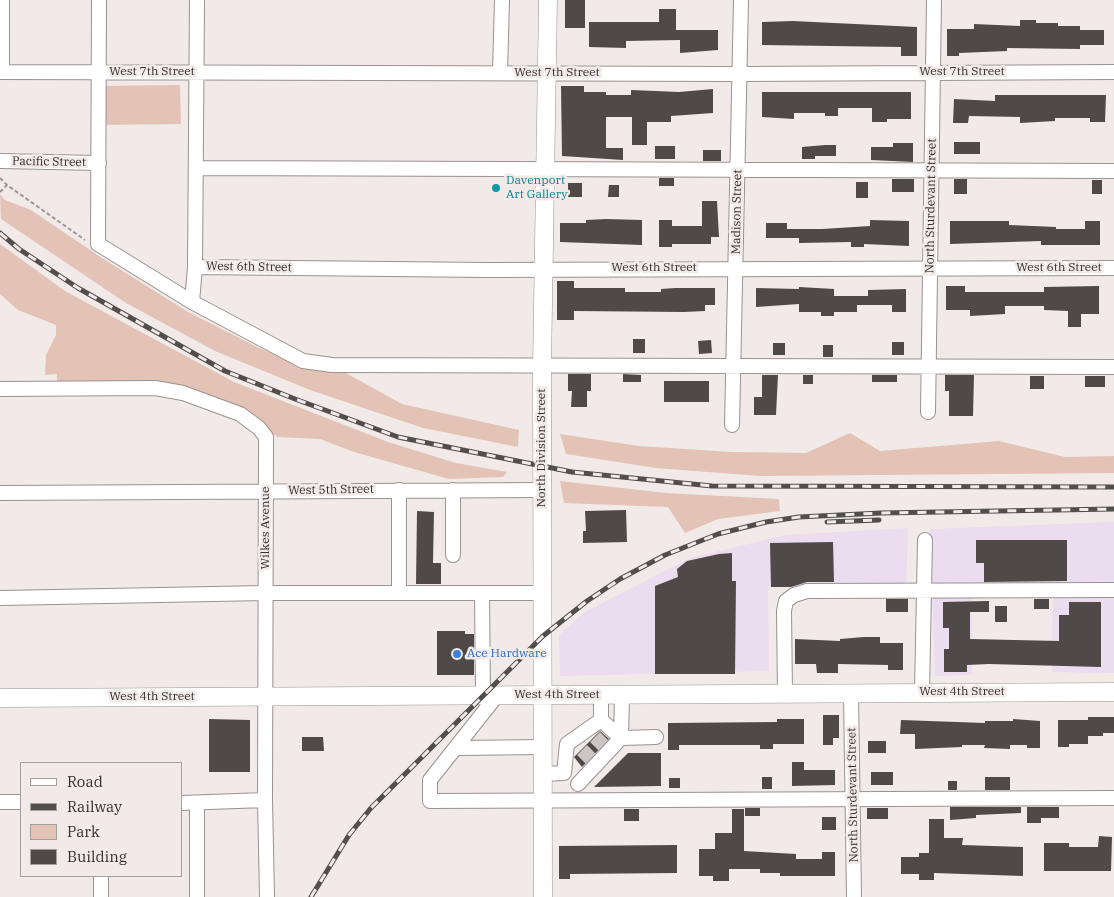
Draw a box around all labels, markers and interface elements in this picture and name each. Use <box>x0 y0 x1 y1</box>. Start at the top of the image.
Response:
street label: West 7th Street <box>109 65 195 79</box>
street label: West 7th Street <box>919 65 1005 79</box>
street label: West 7th Street <box>514 66 600 80</box>
street label: North Sturdevant Street <box>923 138 939 274</box>
street label: Pacific Street <box>12 154 86 170</box>
street label: Madison Street <box>729 169 745 255</box>
place label: Davenport Art Gallery <box>506 174 568 202</box>
marker: Davenport Art Gallery <box>490 182 502 194</box>
street label: West 6th Street <box>206 259 292 275</box>
street label: West 6th Street <box>611 261 697 275</box>
street label: West 6th Street <box>1016 261 1102 275</box>
street label: North Division Street <box>535 389 549 507</box>
street label: West 5th Street <box>288 482 374 498</box>
street label: Wilkes Avenue <box>259 487 273 569</box>
place label: Ace Hardware <box>467 647 547 661</box>
marker: Ace Hardware <box>451 648 463 660</box>
street label: West 4th Street <box>919 685 1005 699</box>
street label: West 4th Street <box>514 688 600 702</box>
street label: West 4th Street <box>109 690 195 704</box>
street label: North Sturdevant Street <box>845 727 861 863</box>
legend <box>20 762 182 877</box>
text: Road <box>67 772 103 791</box>
text: Railway <box>67 797 122 816</box>
text: Park <box>67 822 100 841</box>
text: Building <box>67 847 127 866</box>

